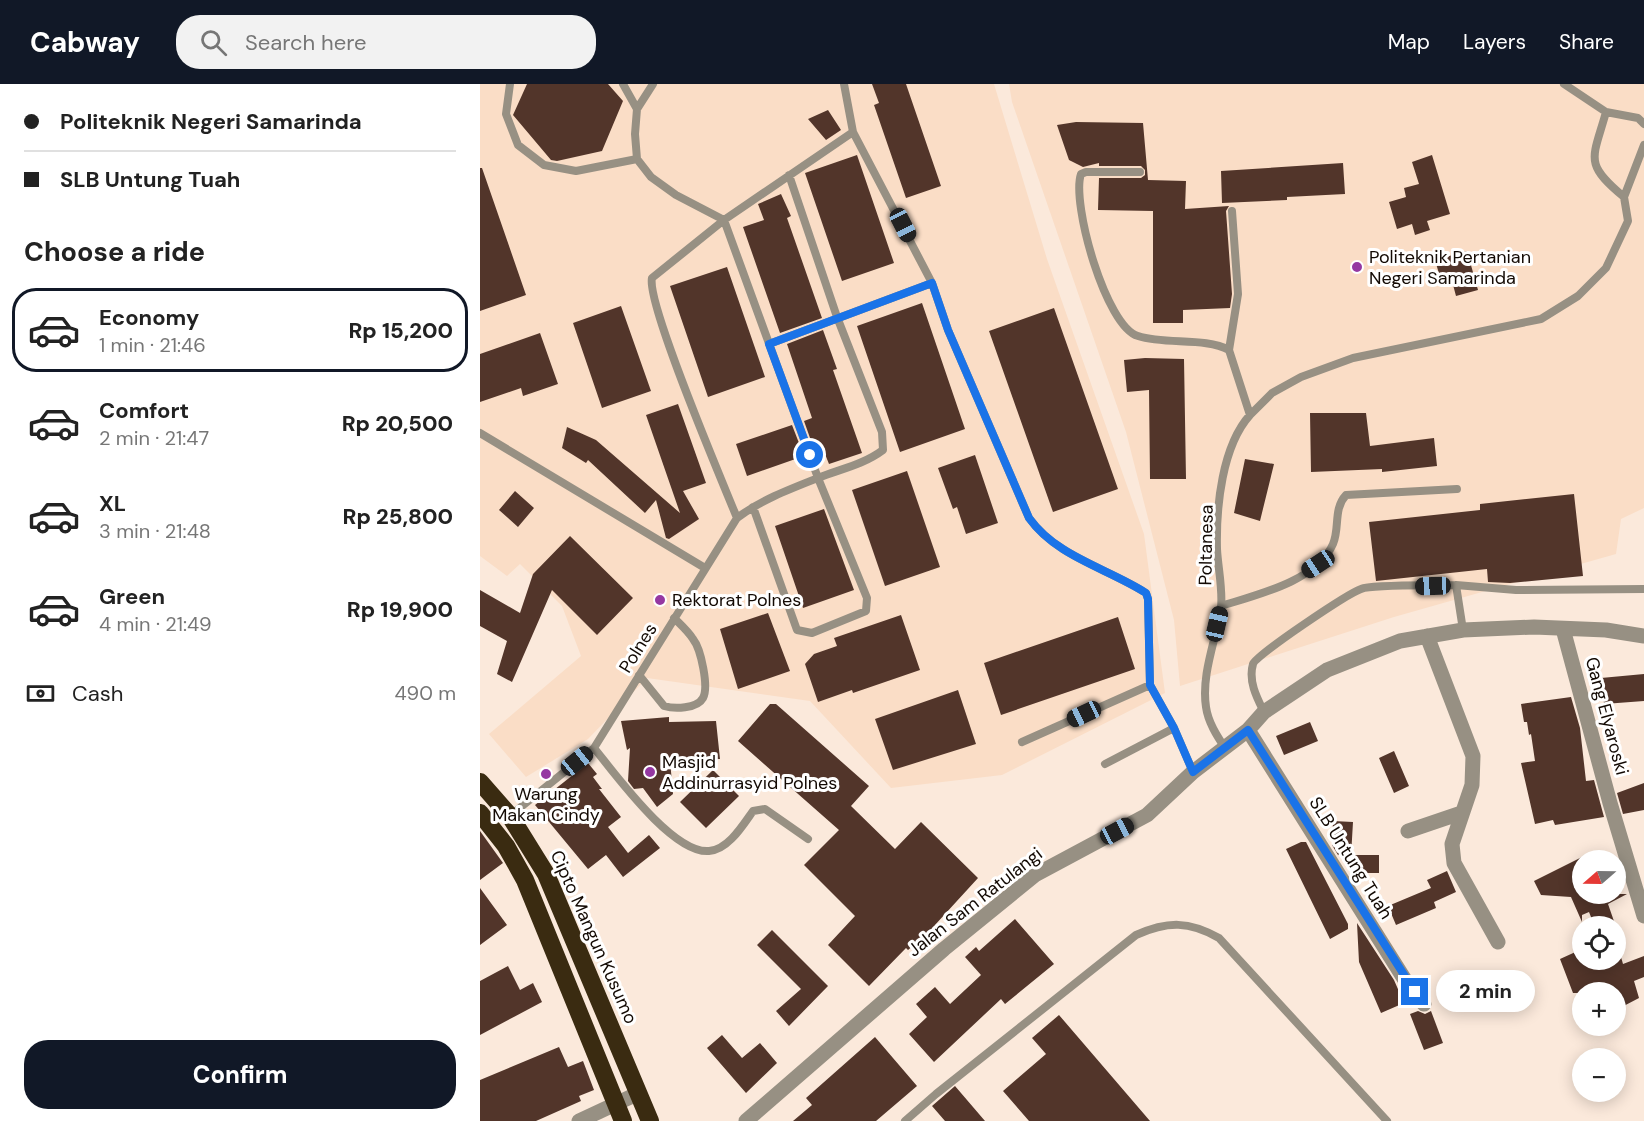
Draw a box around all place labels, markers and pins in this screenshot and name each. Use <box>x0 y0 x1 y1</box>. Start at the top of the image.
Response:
place label: Politeknik Pertanian Negeri Samarinda <box>1369 245 1531 290</box>
marker: Politeknik Pertanian Negeri Samarinda <box>1350 260 1364 274</box>
place label: Rektorat Polnes <box>672 588 801 612</box>
marker: Rektorat Polnes <box>653 593 667 607</box>
place label: Masjid Addinurrasyid Polnes <box>662 750 837 795</box>
marker: Masjid Addinurrasyid Polnes <box>643 765 657 779</box>
marker: Warung Makan Cindy <box>539 767 553 781</box>
place label: Warung Makan Cindy <box>492 782 600 827</box>

